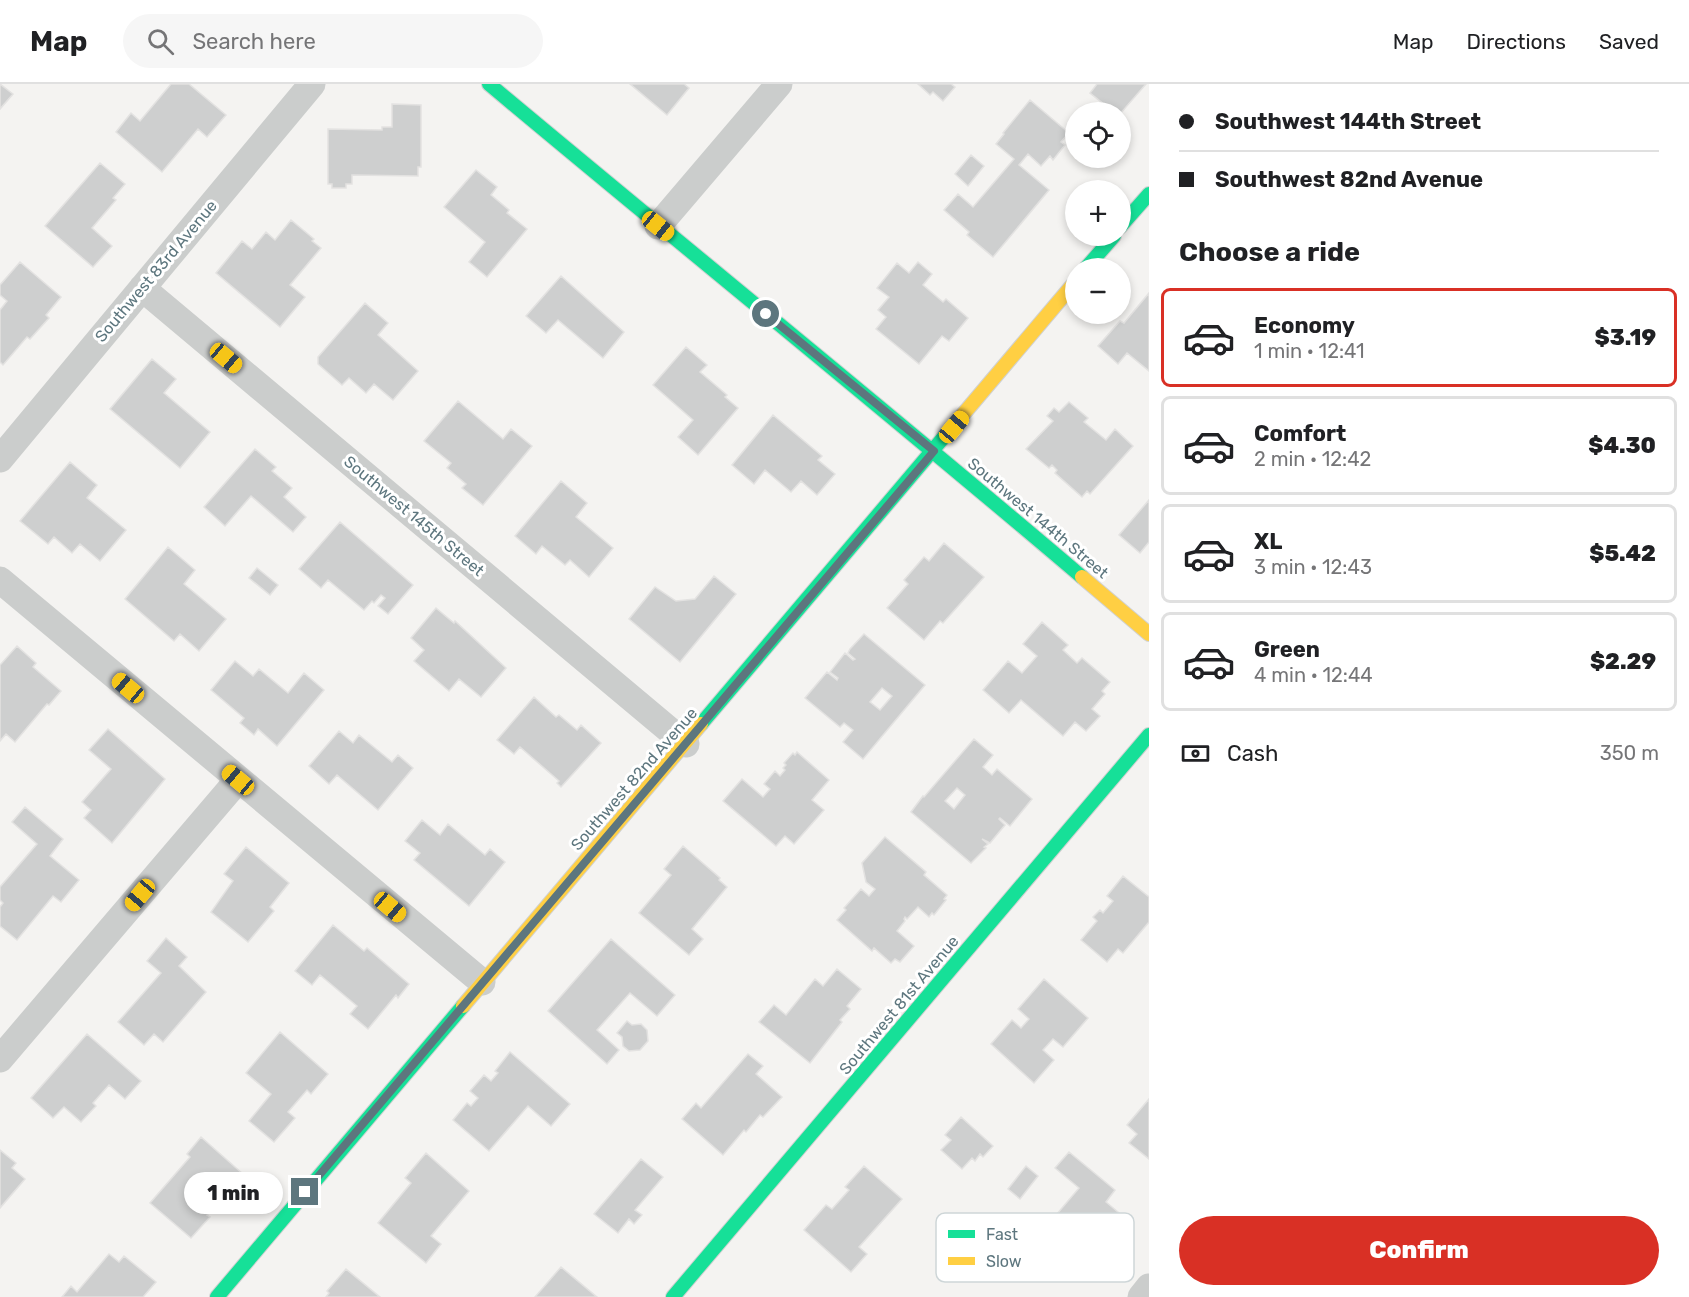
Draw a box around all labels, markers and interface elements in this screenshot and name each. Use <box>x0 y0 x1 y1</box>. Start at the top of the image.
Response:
search box <box>123 14 543 68</box>
text: Map <box>30 25 87 58</box>
icon: search <box>144 25 177 58</box>
text: Search here <box>192 28 316 55</box>
text: Map <box>1393 29 1434 54</box>
text: Directions <box>1467 29 1566 54</box>
text: Saved <box>1599 29 1659 54</box>
map controls <box>1065 102 1131 324</box>
button: locate <box>1065 102 1131 168</box>
text: Southwest 144th Street <box>1215 108 1481 135</box>
text: Southwest 82nd Avenue <box>1215 166 1483 193</box>
button: + <box>1065 180 1131 246</box>
street label: Southwest 83rd Avenue <box>91 196 221 346</box>
car <box>638 208 678 244</box>
text: Choose a ride <box>1179 236 1360 268</box>
button: − <box>1065 258 1131 324</box>
route start <box>752 300 779 327</box>
icon: car <box>1182 311 1236 365</box>
text: Economy <box>1254 312 1355 339</box>
text: $3.19 <box>1594 324 1656 351</box>
text: 1 min · 12:41 <box>1254 339 1365 363</box>
car <box>206 340 246 376</box>
car <box>936 407 972 447</box>
icon: car <box>1182 419 1236 473</box>
text: Comfort <box>1254 420 1346 447</box>
text: $4.30 <box>1588 432 1656 459</box>
text: 2 min · 12:42 <box>1254 447 1371 471</box>
street label: Southwest 145th Street <box>340 452 488 580</box>
street label: Southwest 144th Street <box>964 454 1112 582</box>
icon: car <box>1182 527 1236 581</box>
text: XL <box>1254 528 1282 555</box>
text: $5.42 <box>1589 540 1656 567</box>
text: 3 min · 12:43 <box>1254 555 1372 579</box>
icon: car <box>1182 635 1236 689</box>
text: Green <box>1254 636 1320 663</box>
text: $2.29 <box>1590 648 1656 675</box>
text: 4 min · 12:44 <box>1254 663 1373 687</box>
car <box>108 670 148 706</box>
street label: Southwest 82nd Avenue <box>567 704 701 854</box>
icon: cash <box>1179 737 1212 770</box>
text: Cash <box>1227 740 1278 767</box>
text: 350 m <box>1600 741 1659 765</box>
car <box>218 762 258 798</box>
car <box>122 875 158 915</box>
car <box>370 889 410 925</box>
street label: Southwest 81st Avenue <box>835 932 963 1078</box>
callout: 1 min <box>185 1171 284 1213</box>
route end <box>291 1178 318 1205</box>
text: 1 min <box>207 1181 260 1205</box>
legend <box>936 1213 1134 1282</box>
button: Confirm <box>1179 1216 1659 1285</box>
text: Fast <box>986 1225 1018 1244</box>
text: Slow <box>986 1252 1022 1271</box>

